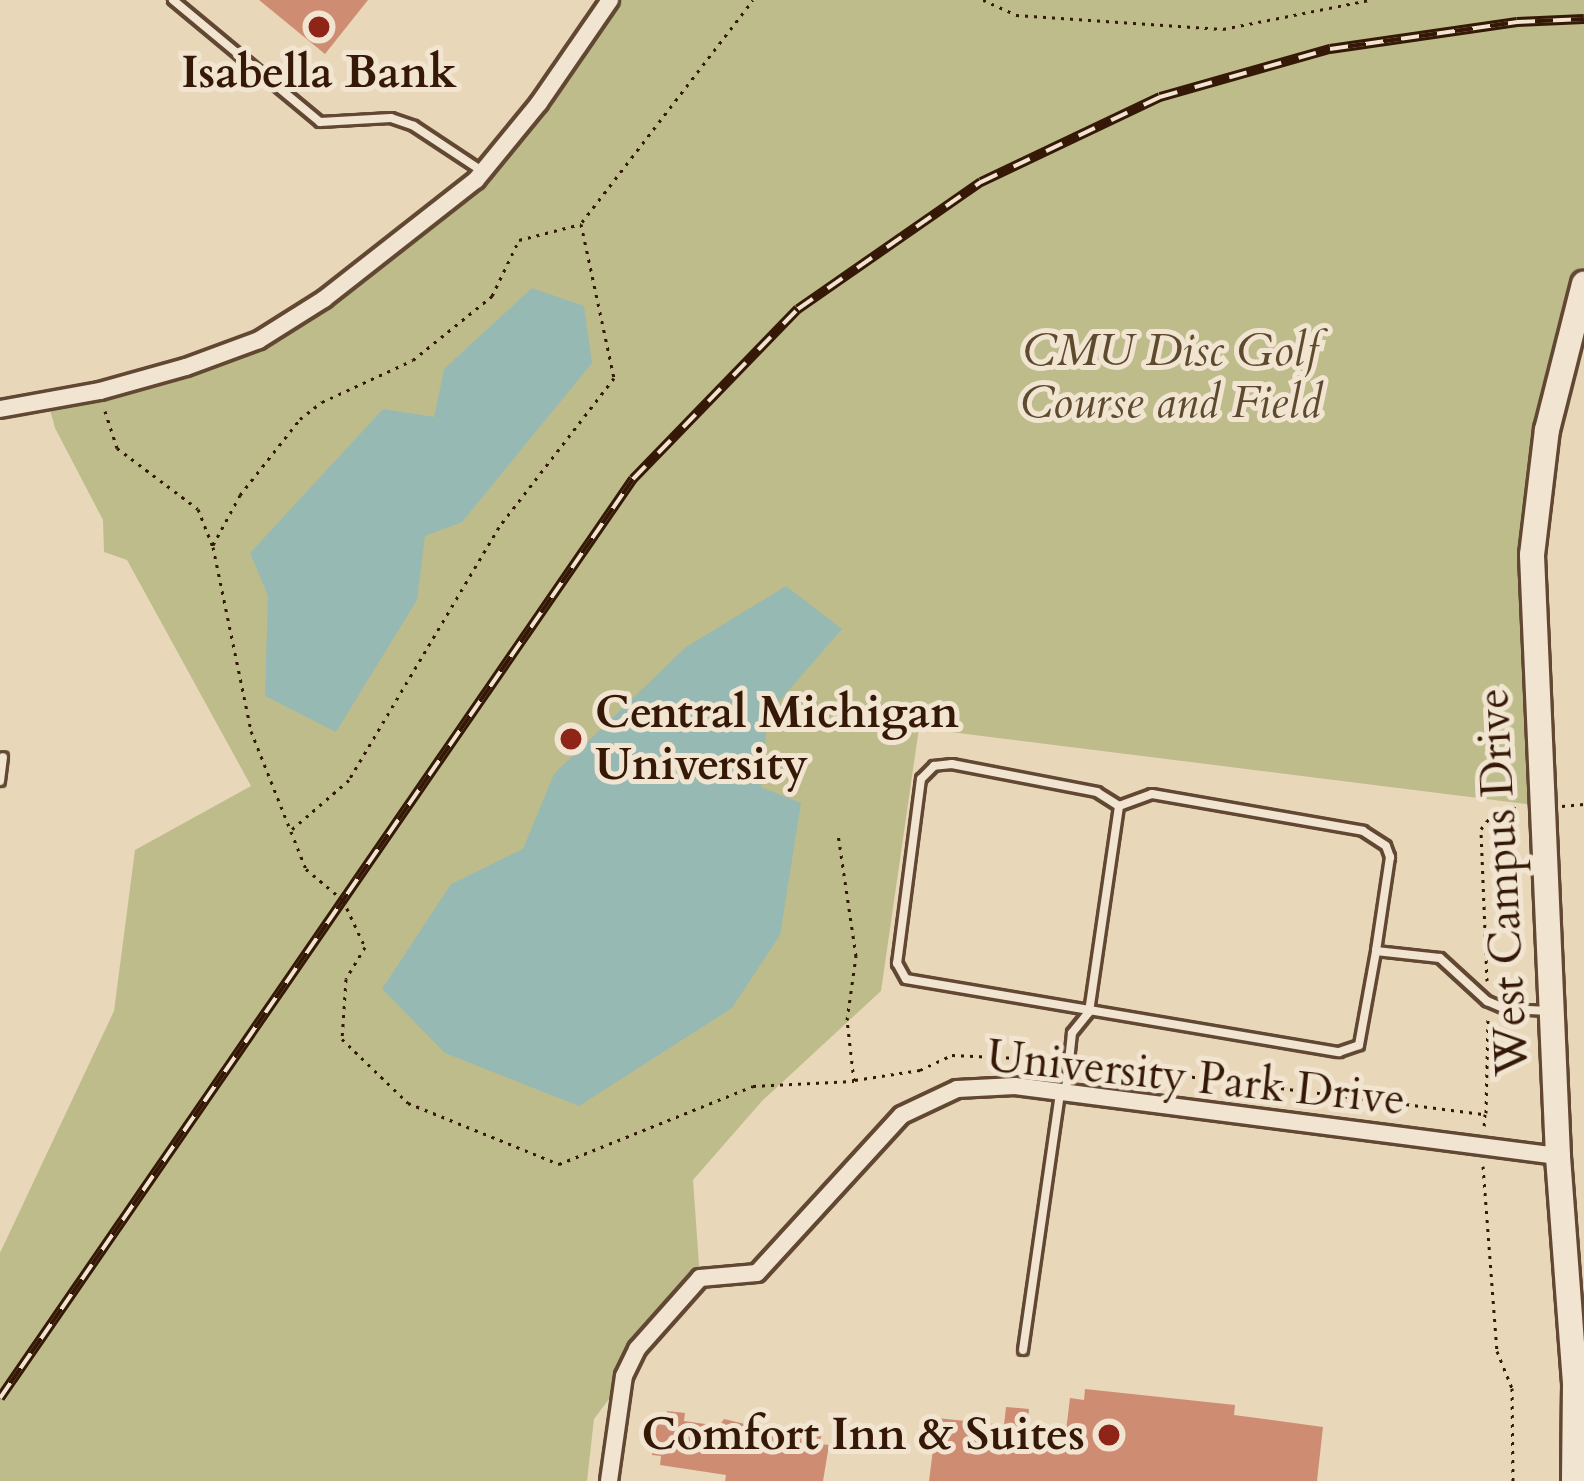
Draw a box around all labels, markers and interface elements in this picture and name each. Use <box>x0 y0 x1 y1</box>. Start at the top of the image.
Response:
marker: Isabella Bank <box>306 14 332 40</box>
place label: Isabella Bank <box>181 46 457 100</box>
park label: CMU Disc Golf Course and Field <box>1020 324 1322 430</box>
place label: Central Michigan University <box>595 686 959 792</box>
street label: West Campus Drive <box>1466 687 1540 1077</box>
marker: Central Michigan University <box>558 726 584 752</box>
street label: University Park Drive <box>984 1029 1408 1127</box>
place label: Comfort Inn & Suites <box>641 1408 1085 1462</box>
marker: Comfort Inn & Suites <box>1096 1422 1122 1448</box>

